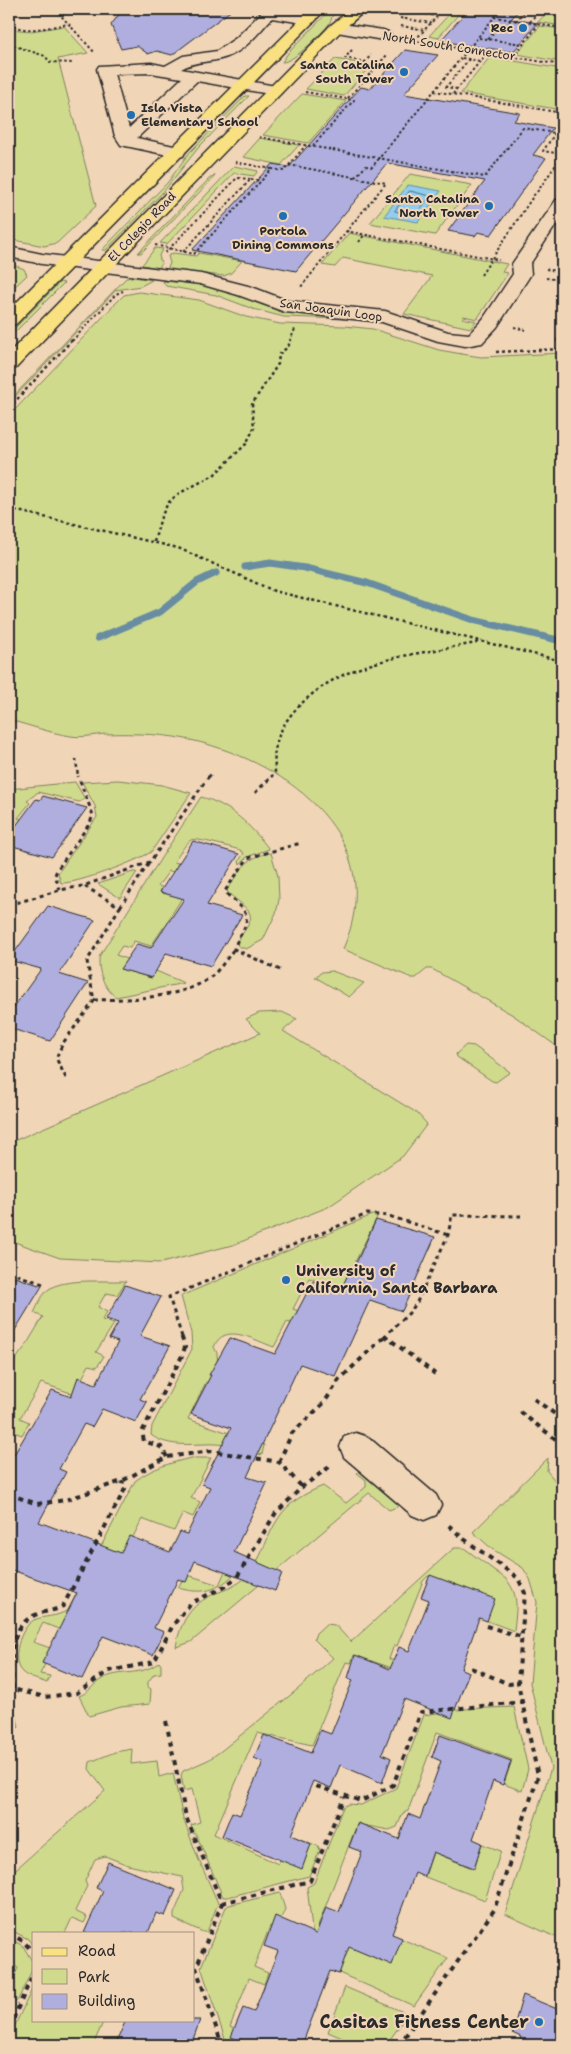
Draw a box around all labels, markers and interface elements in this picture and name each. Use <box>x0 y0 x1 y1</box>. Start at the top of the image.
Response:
place label: Rec <box>491 20 513 36</box>
marker: Rec <box>517 22 529 34</box>
street label: North South Connector <box>381 28 517 64</box>
place label: Santa Catalina South Tower <box>300 57 395 87</box>
marker: Santa Catalina South Tower <box>398 66 410 78</box>
place label: Isla Vista Elementary School <box>141 100 258 130</box>
marker: Isla Vista Elementary School <box>125 109 137 121</box>
street label: El Colegio Road <box>104 188 180 265</box>
place label: Santa Catalina North Tower <box>385 191 480 221</box>
marker: Santa Catalina North Tower <box>483 200 495 212</box>
marker: Portola Dining Commons <box>277 210 289 222</box>
place label: Portola Dining Commons <box>232 223 334 253</box>
street label: San Joaquin Loop <box>279 295 384 325</box>
place label: University of California, Santa Barbara <box>296 1261 498 1298</box>
marker: University of California, Santa Barbara <box>280 1274 292 1286</box>
legend <box>32 1932 195 2022</box>
text: Road <box>78 1941 116 1961</box>
text: Park <box>78 1967 110 1987</box>
text: Building <box>78 1991 135 2011</box>
place label: Casitas Fitness Center <box>320 2010 529 2034</box>
marker: Casitas Fitness Center <box>533 2016 545 2028</box>

